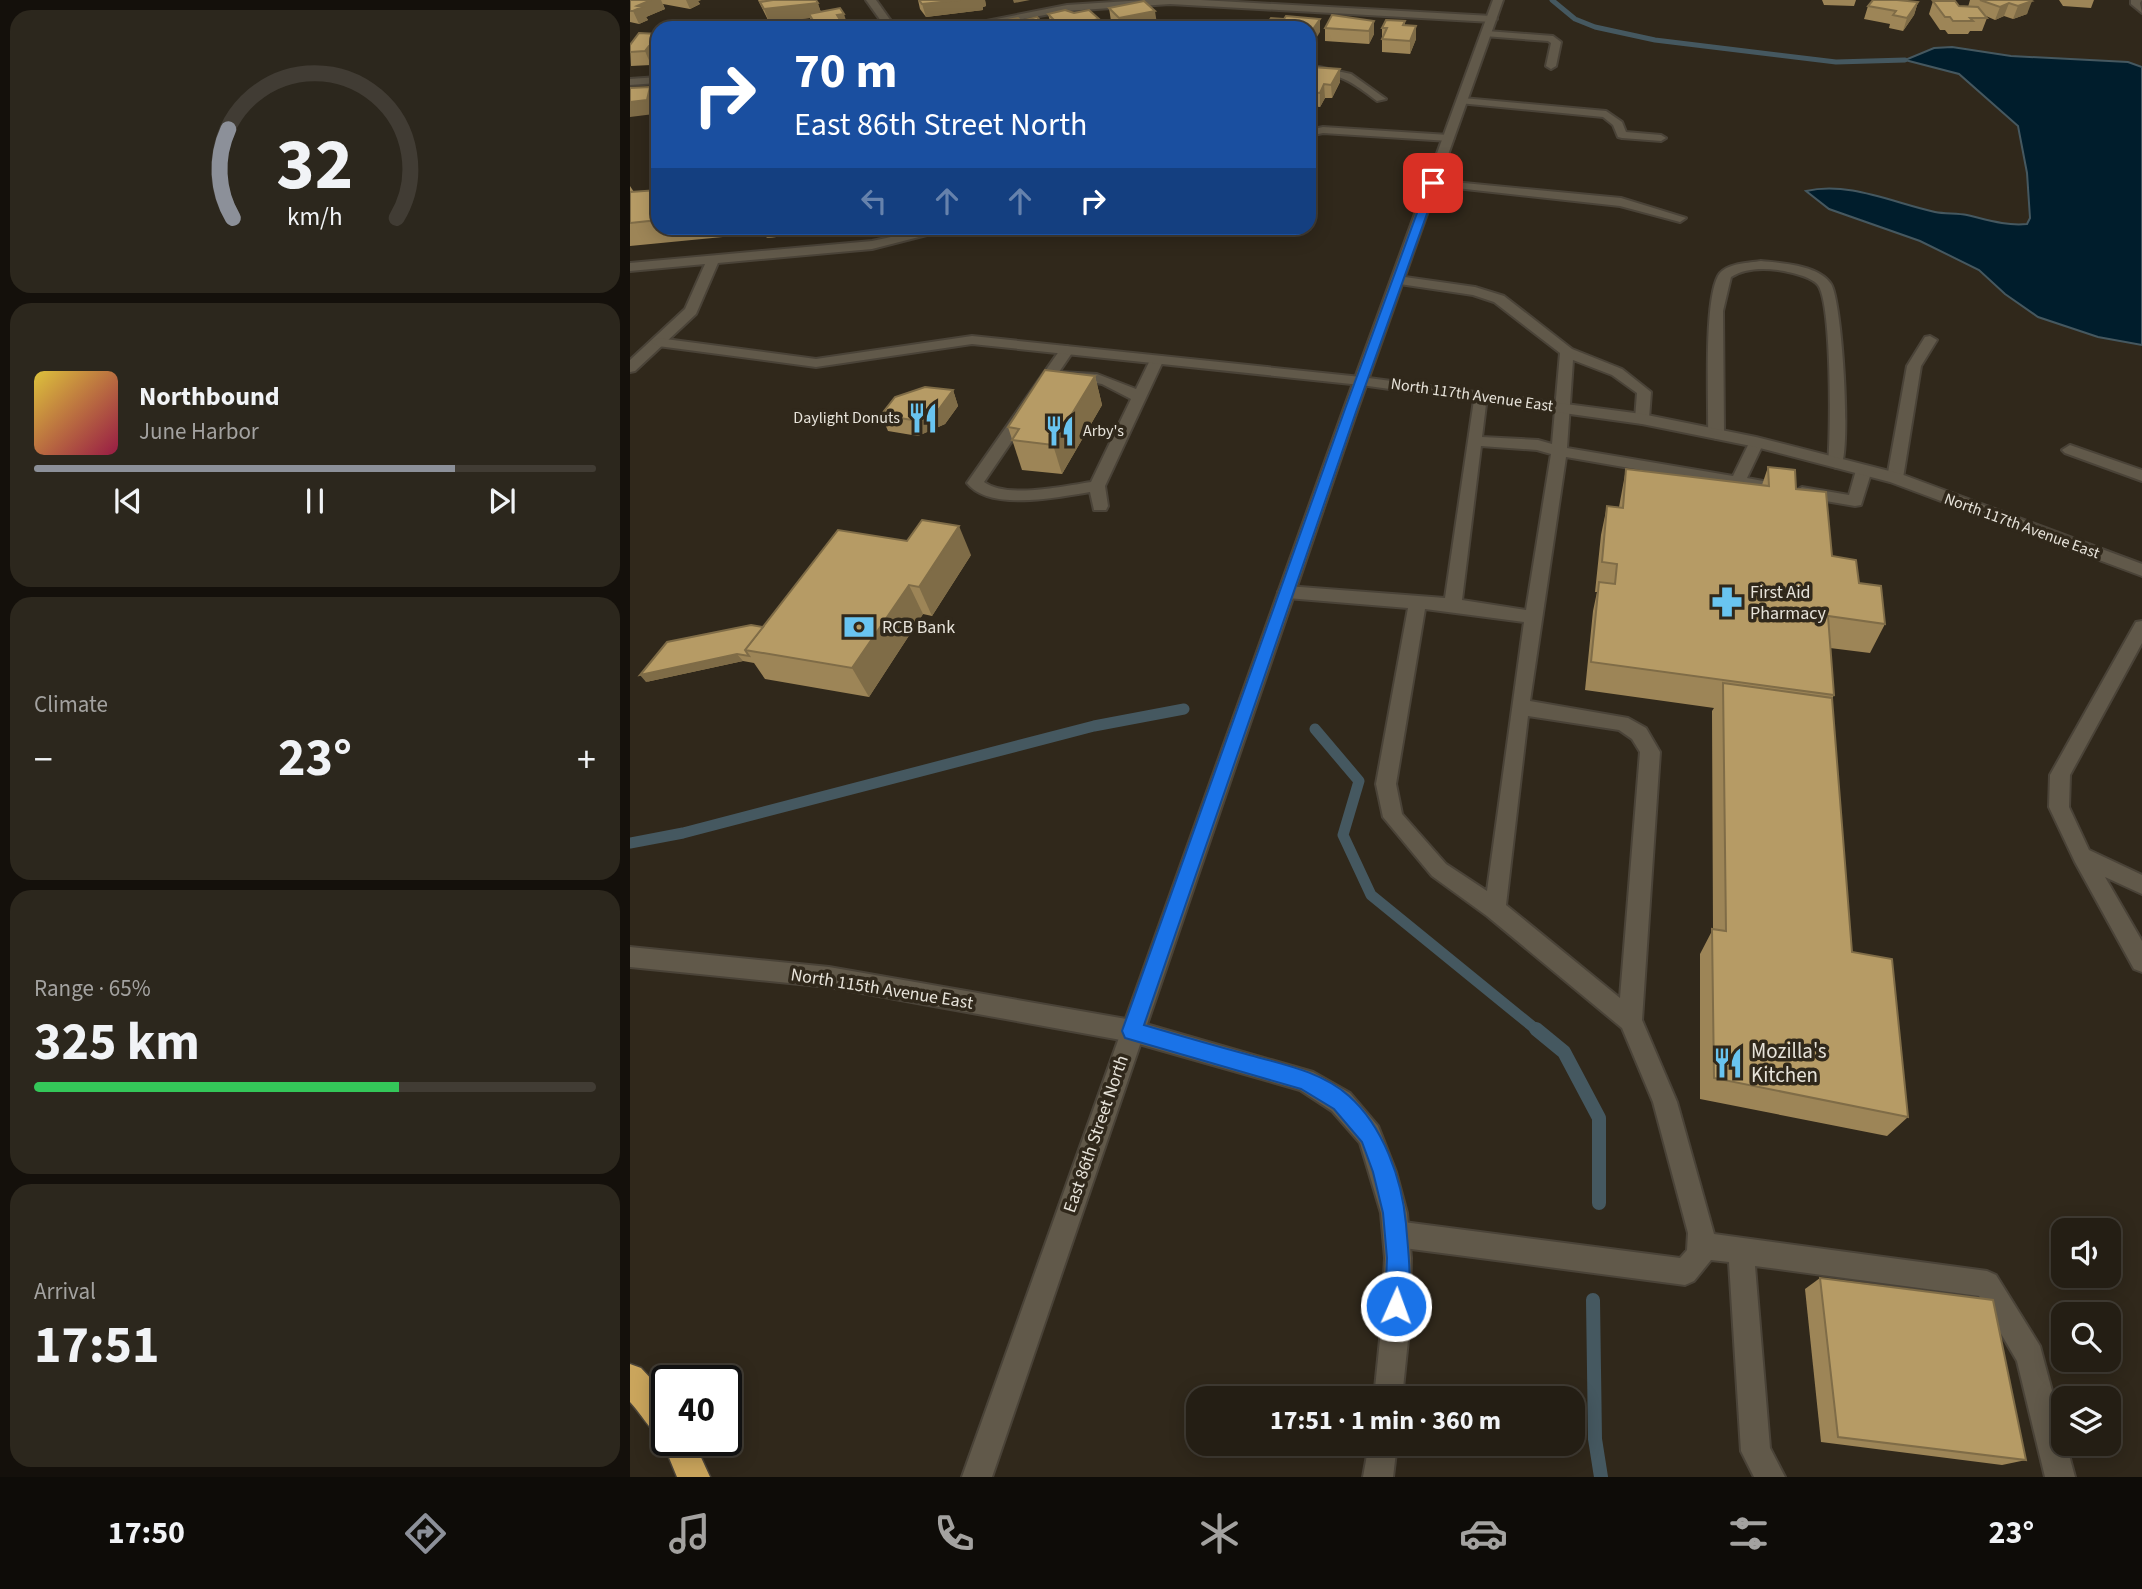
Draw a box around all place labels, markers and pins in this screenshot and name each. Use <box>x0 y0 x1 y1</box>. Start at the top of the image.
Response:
pin <box>1403 153 1463 213</box>
restaurant icon: Daylight Donuts <box>906 401 940 435</box>
place label: Daylight Donuts <box>793 407 900 429</box>
restaurant icon: Arby's <box>1043 414 1077 448</box>
place label: Arby's <box>1083 420 1124 442</box>
place label: First Aid Pharmacy <box>1750 580 1827 626</box>
pharmacy icon: First Aid Pharmacy <box>1710 585 1744 619</box>
bank icon: RCB Bank <box>842 610 876 644</box>
place label: RCB Bank <box>882 615 955 640</box>
place label: Mozilla's Kitchen <box>1751 1036 1827 1090</box>
restaurant icon: Mozilla's Kitchen <box>1711 1046 1745 1080</box>

